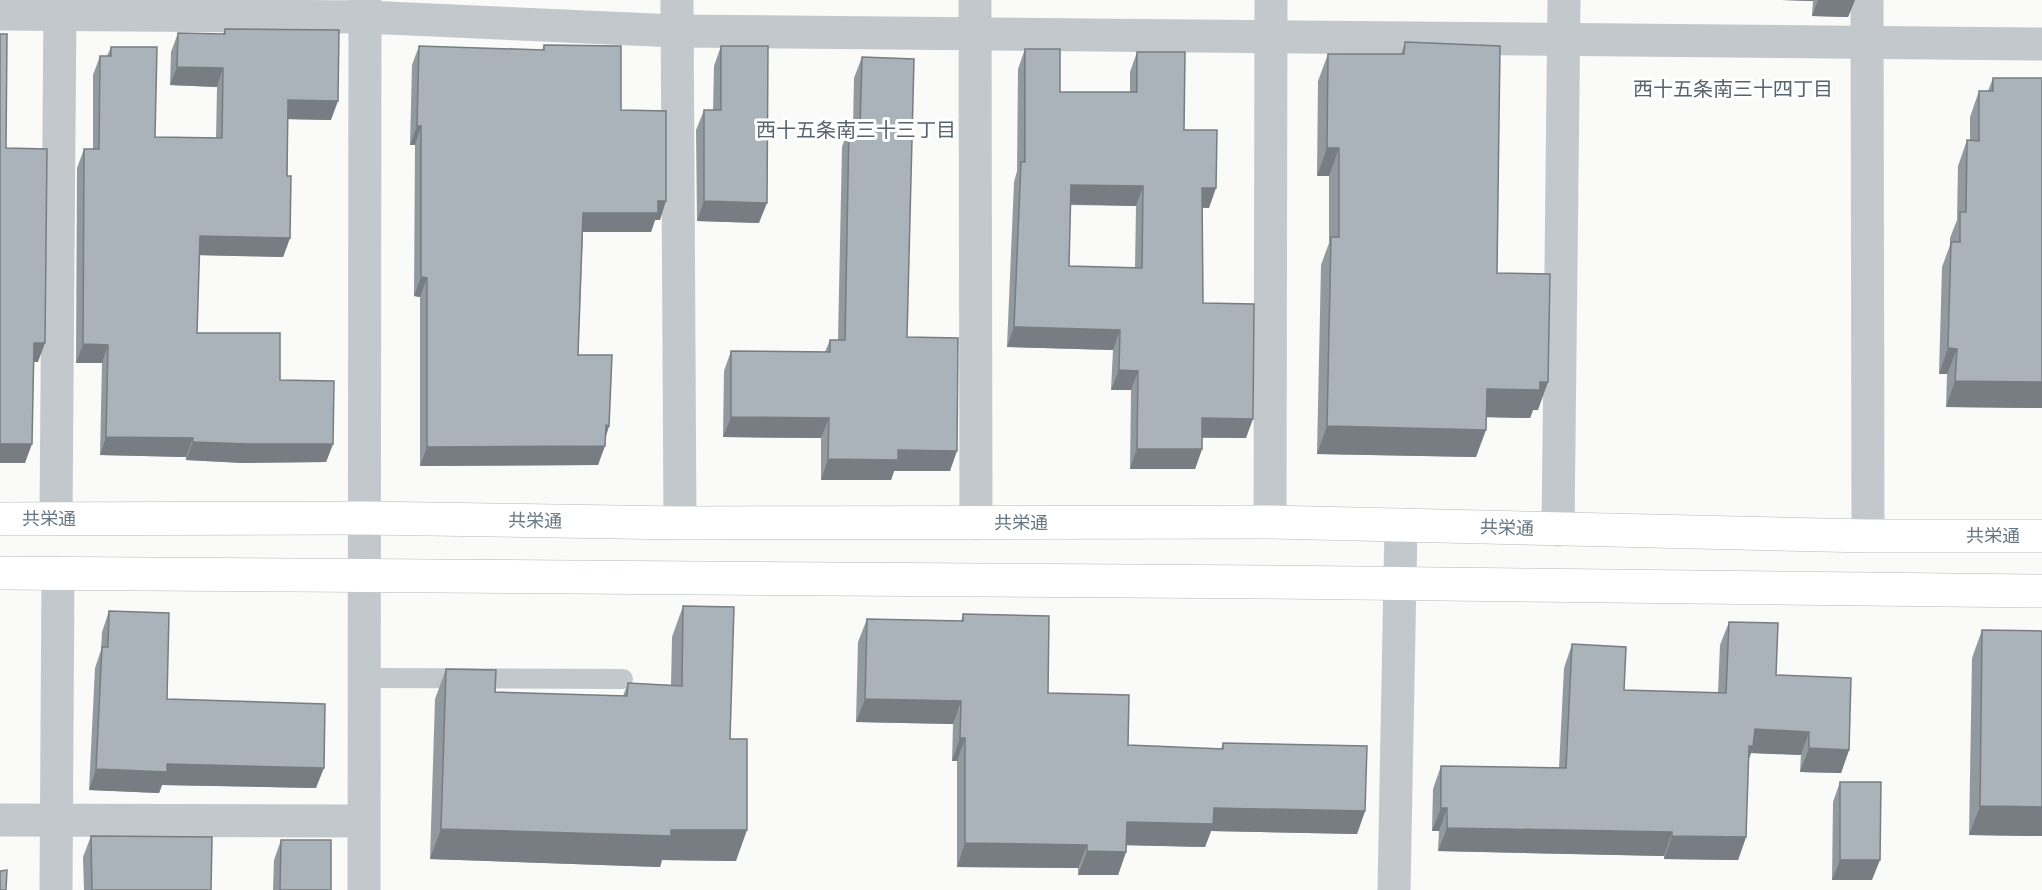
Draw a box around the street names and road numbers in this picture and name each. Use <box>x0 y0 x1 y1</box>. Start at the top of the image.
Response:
street label: 共栄通 <box>22 507 76 531</box>
street label: 共栄通 <box>508 509 562 533</box>
street label: 共栄通 <box>994 511 1048 535</box>
street label: 共栄通 <box>1480 515 1534 541</box>
street label: 共栄通 <box>1966 524 2020 548</box>

